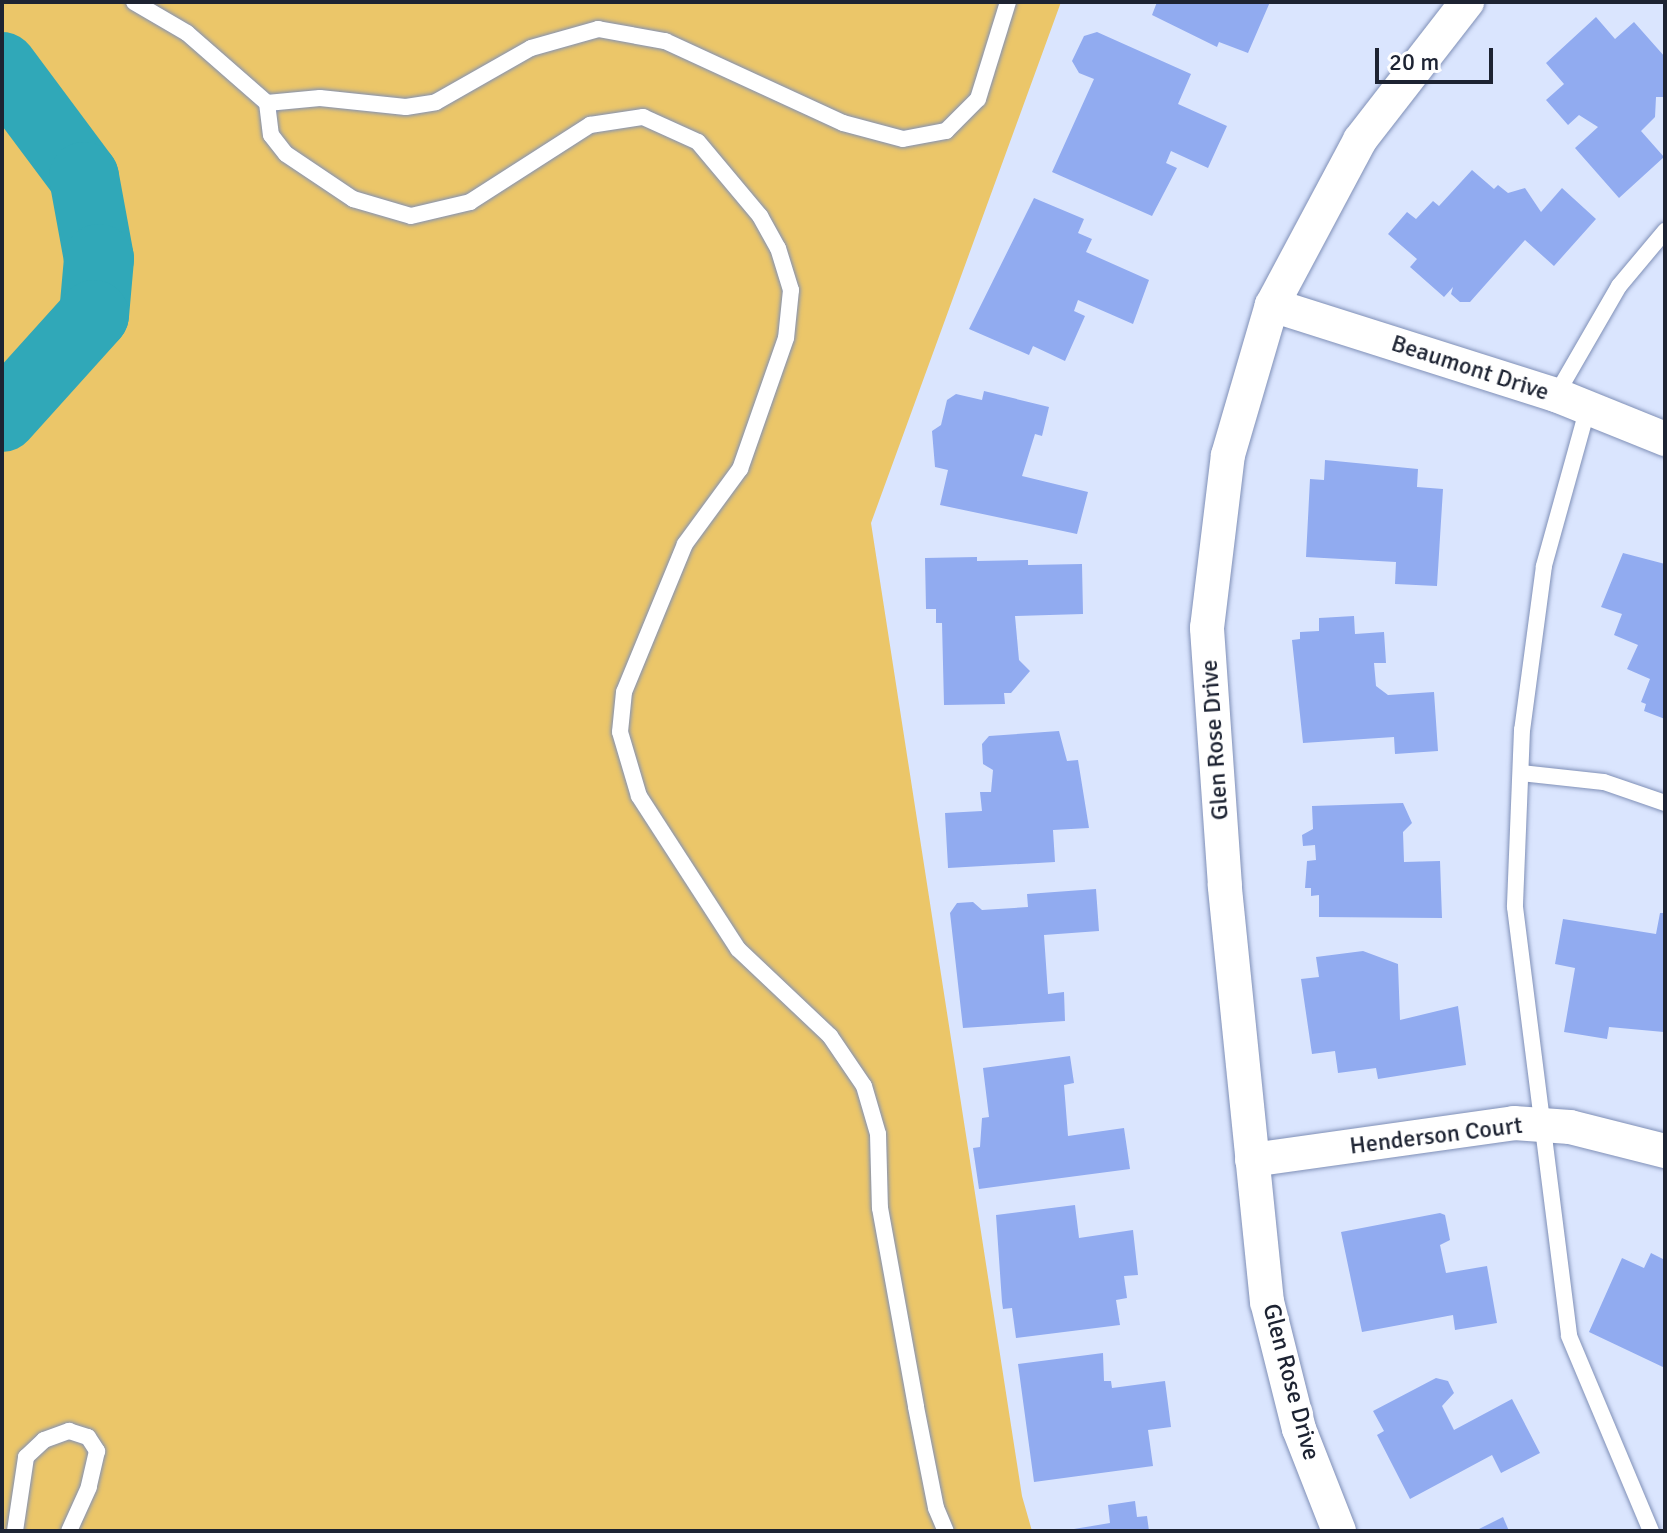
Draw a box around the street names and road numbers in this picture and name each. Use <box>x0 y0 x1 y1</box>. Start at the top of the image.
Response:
street label: Beaumont Drive <box>1388 329 1552 407</box>
street label: Glen Rose Drive <box>1195 659 1235 821</box>
street label: Henderson Court <box>1348 1111 1524 1161</box>
street label: Glen Rose Drive <box>1256 1301 1326 1463</box>

